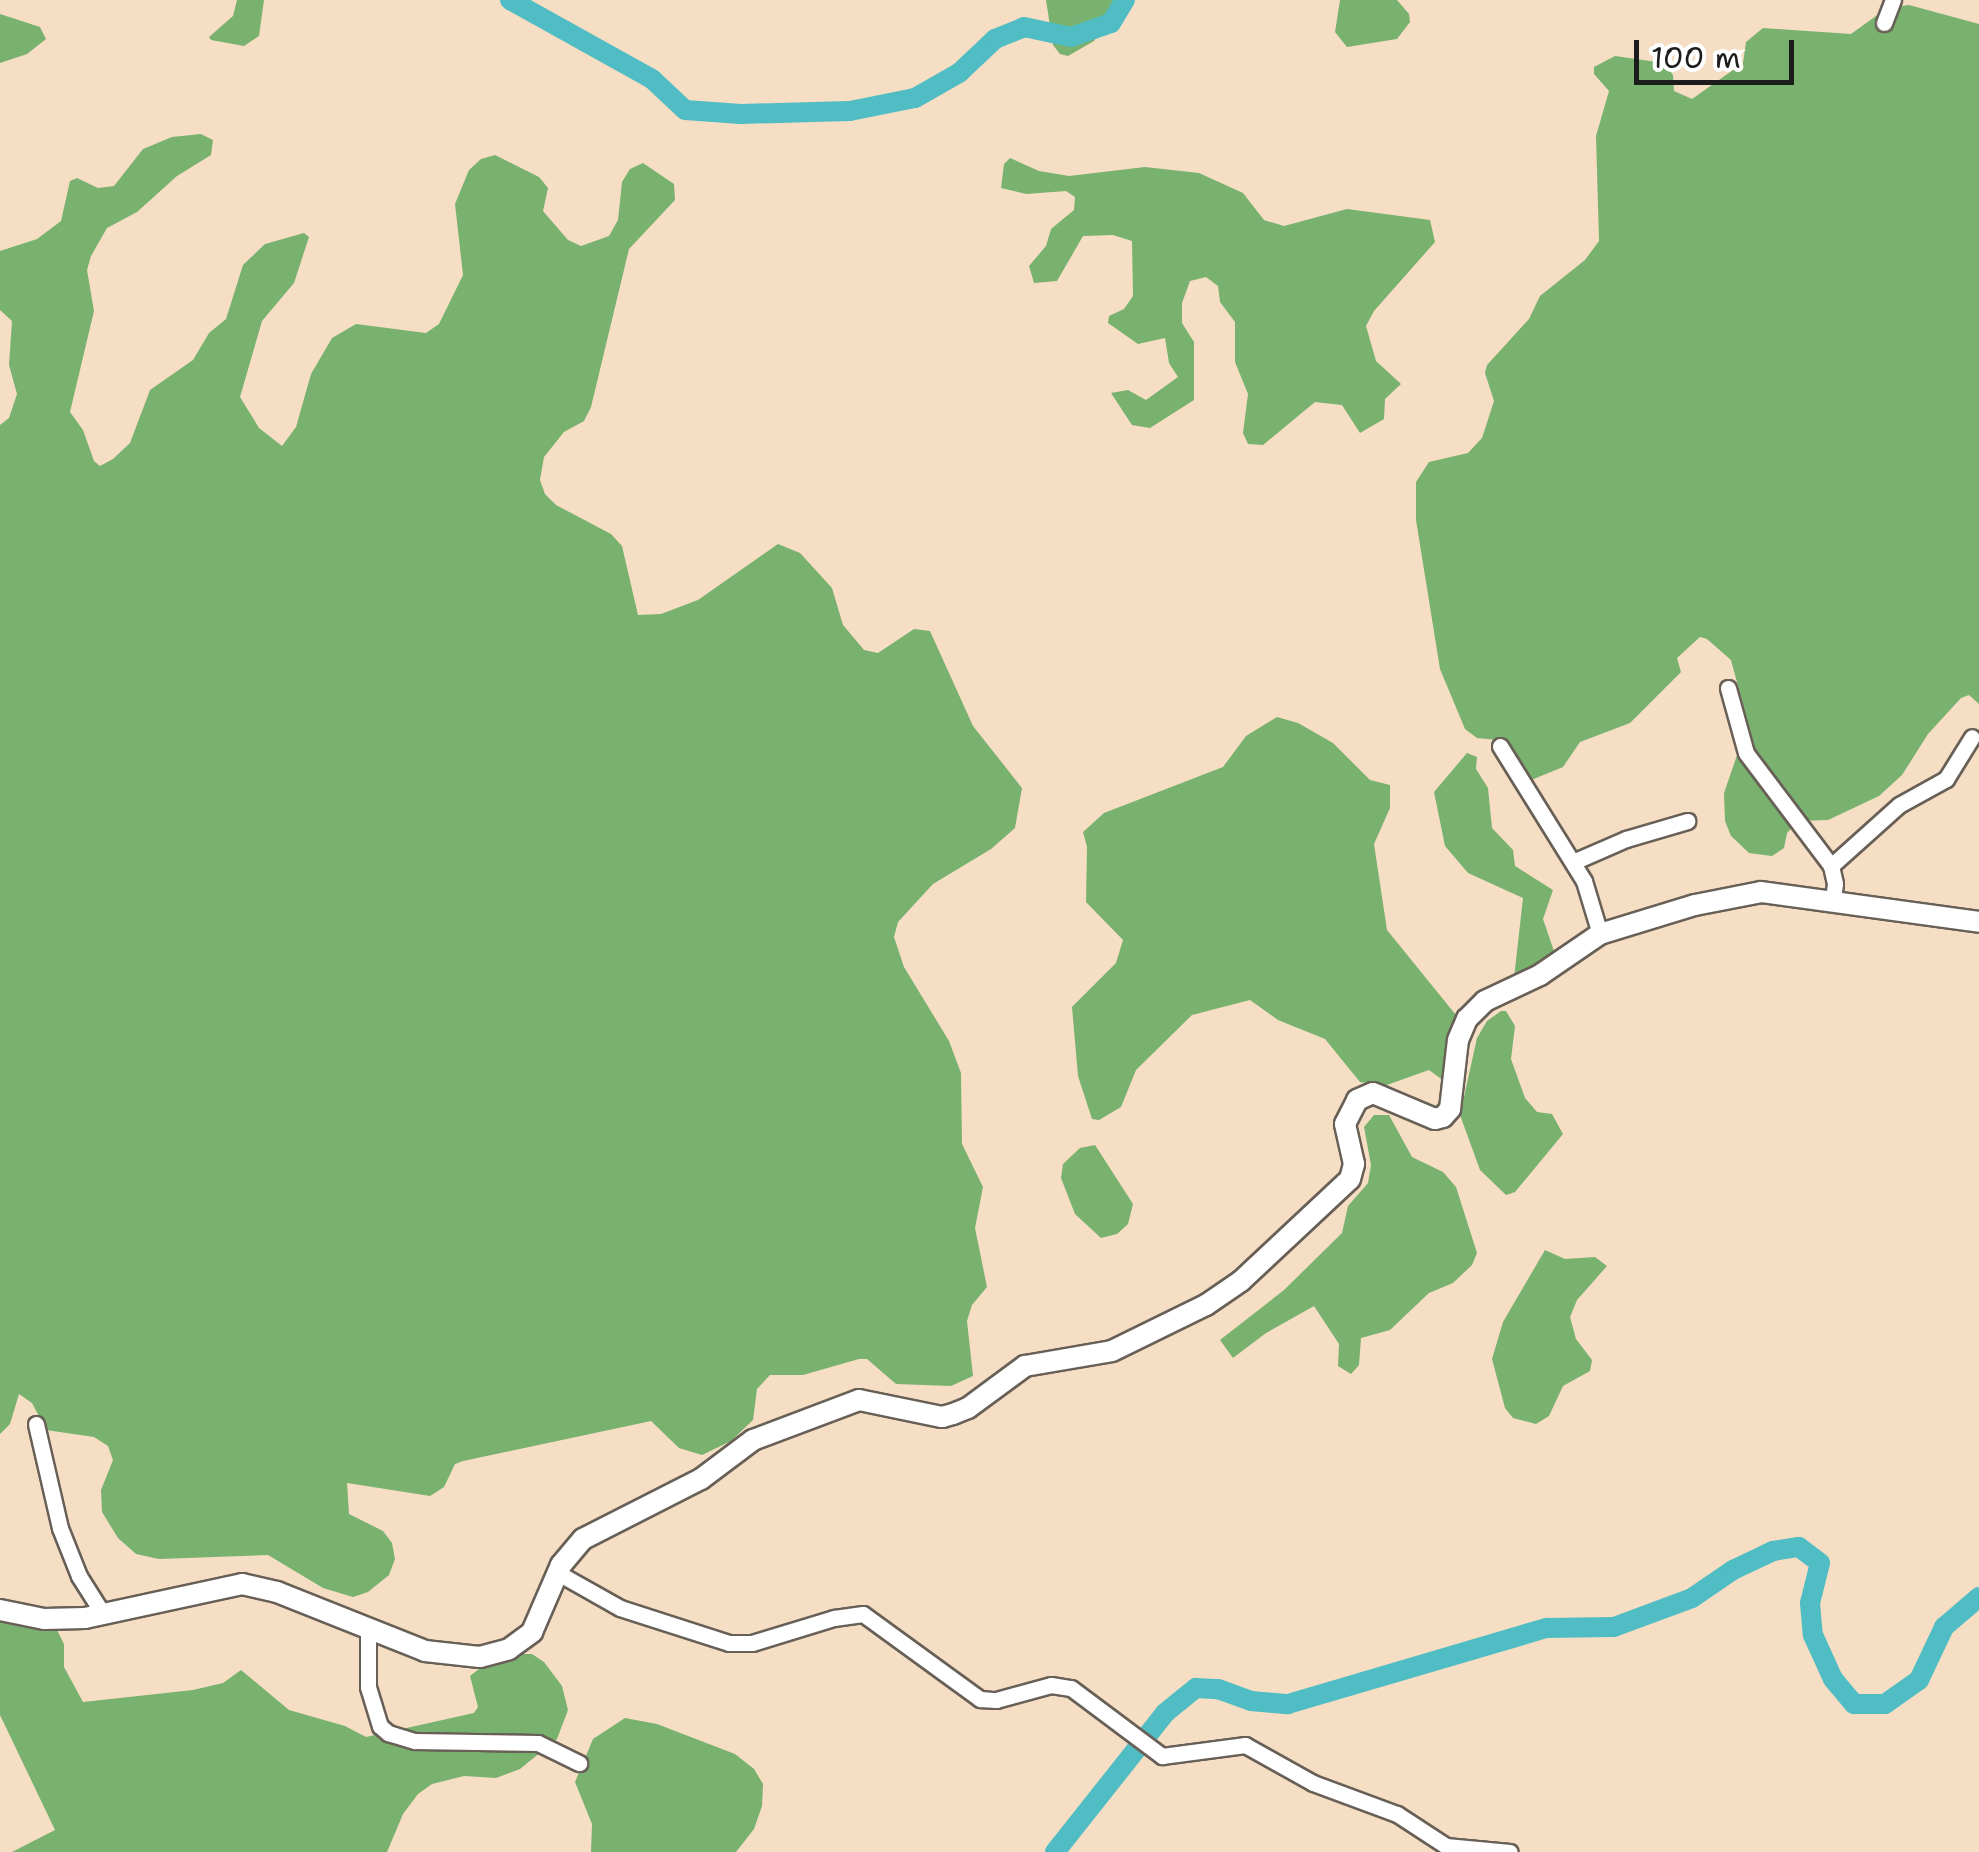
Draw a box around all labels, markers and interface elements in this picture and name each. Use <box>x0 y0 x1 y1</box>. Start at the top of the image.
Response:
scale bar <box>1639 20 1799 82</box>
text: 100 m <box>1651 37 1741 78</box>

